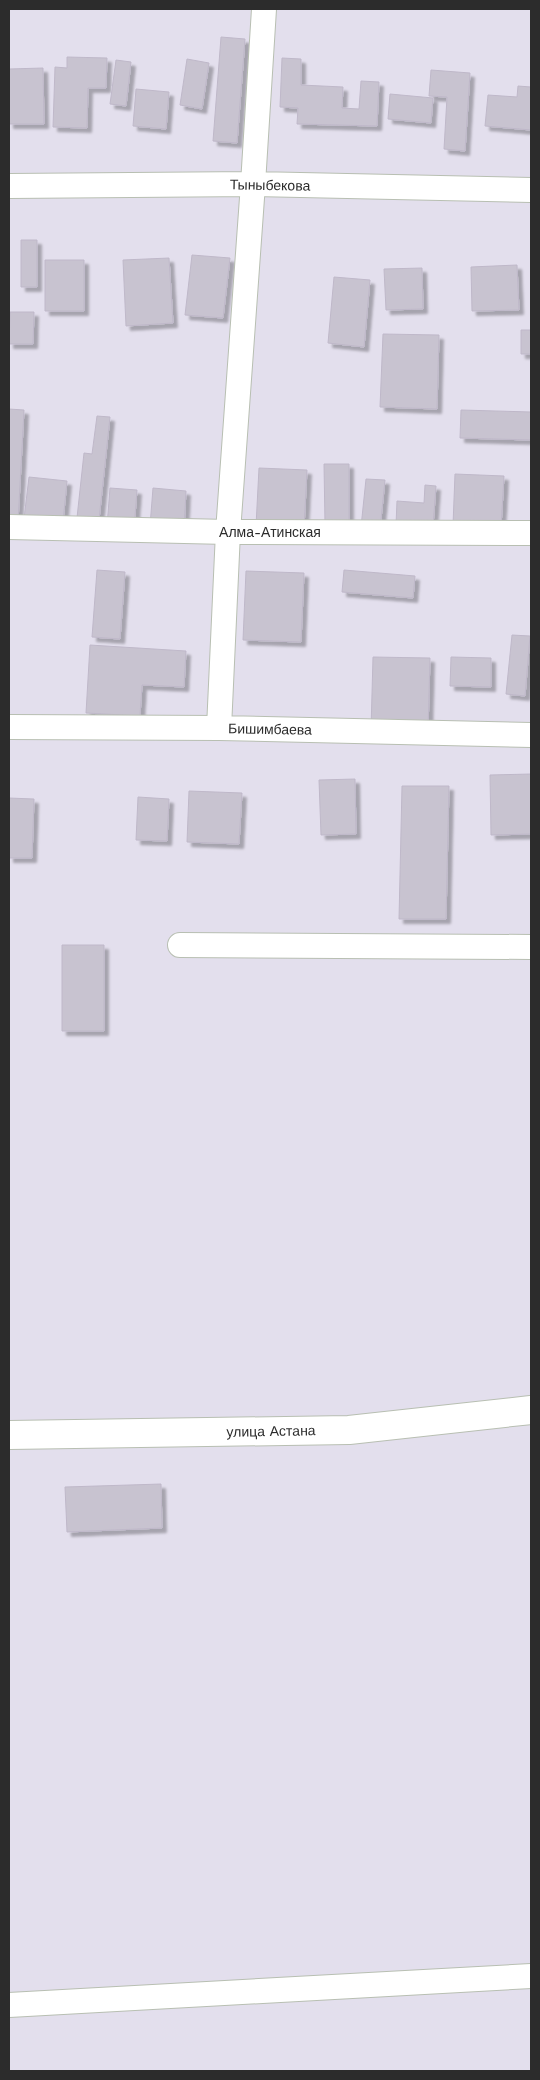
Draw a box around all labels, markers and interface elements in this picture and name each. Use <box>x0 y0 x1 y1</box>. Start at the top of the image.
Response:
street label: Тыныбекова <box>230 176 311 194</box>
street label: Алма-Атинская <box>219 524 321 540</box>
street label: Бишимбаева <box>228 720 312 738</box>
street label: улица Астана <box>226 1422 316 1440</box>

